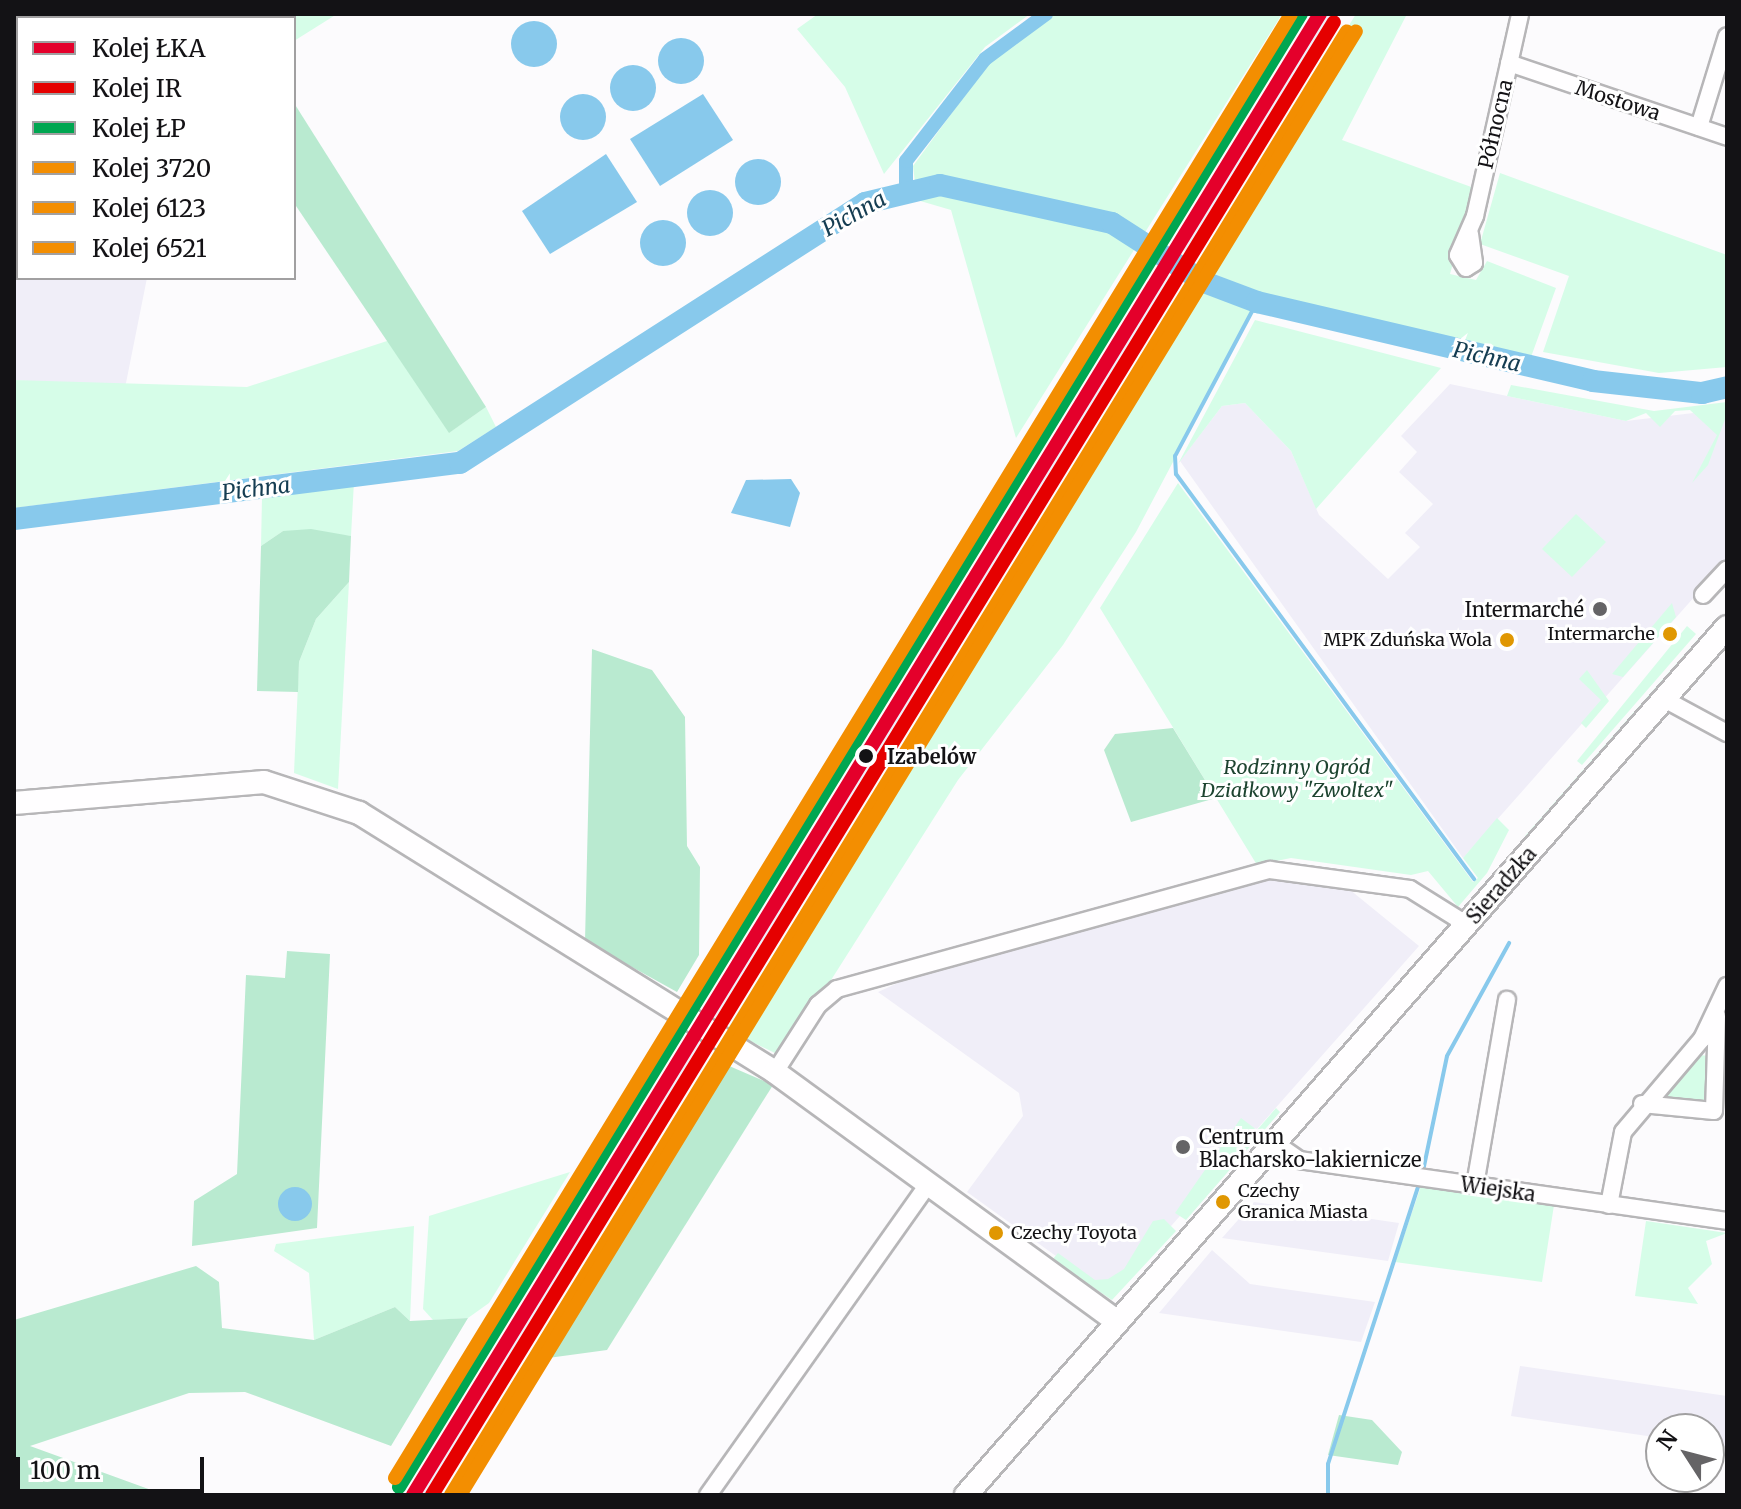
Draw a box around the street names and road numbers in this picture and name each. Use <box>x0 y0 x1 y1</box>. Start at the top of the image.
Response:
street label: Mostowa <box>1573 75 1663 125</box>
street label: Północna <box>1473 77 1517 171</box>
street label: Sieradzka <box>1461 842 1541 928</box>
street label: Wiejska <box>1459 1172 1537 1206</box>

